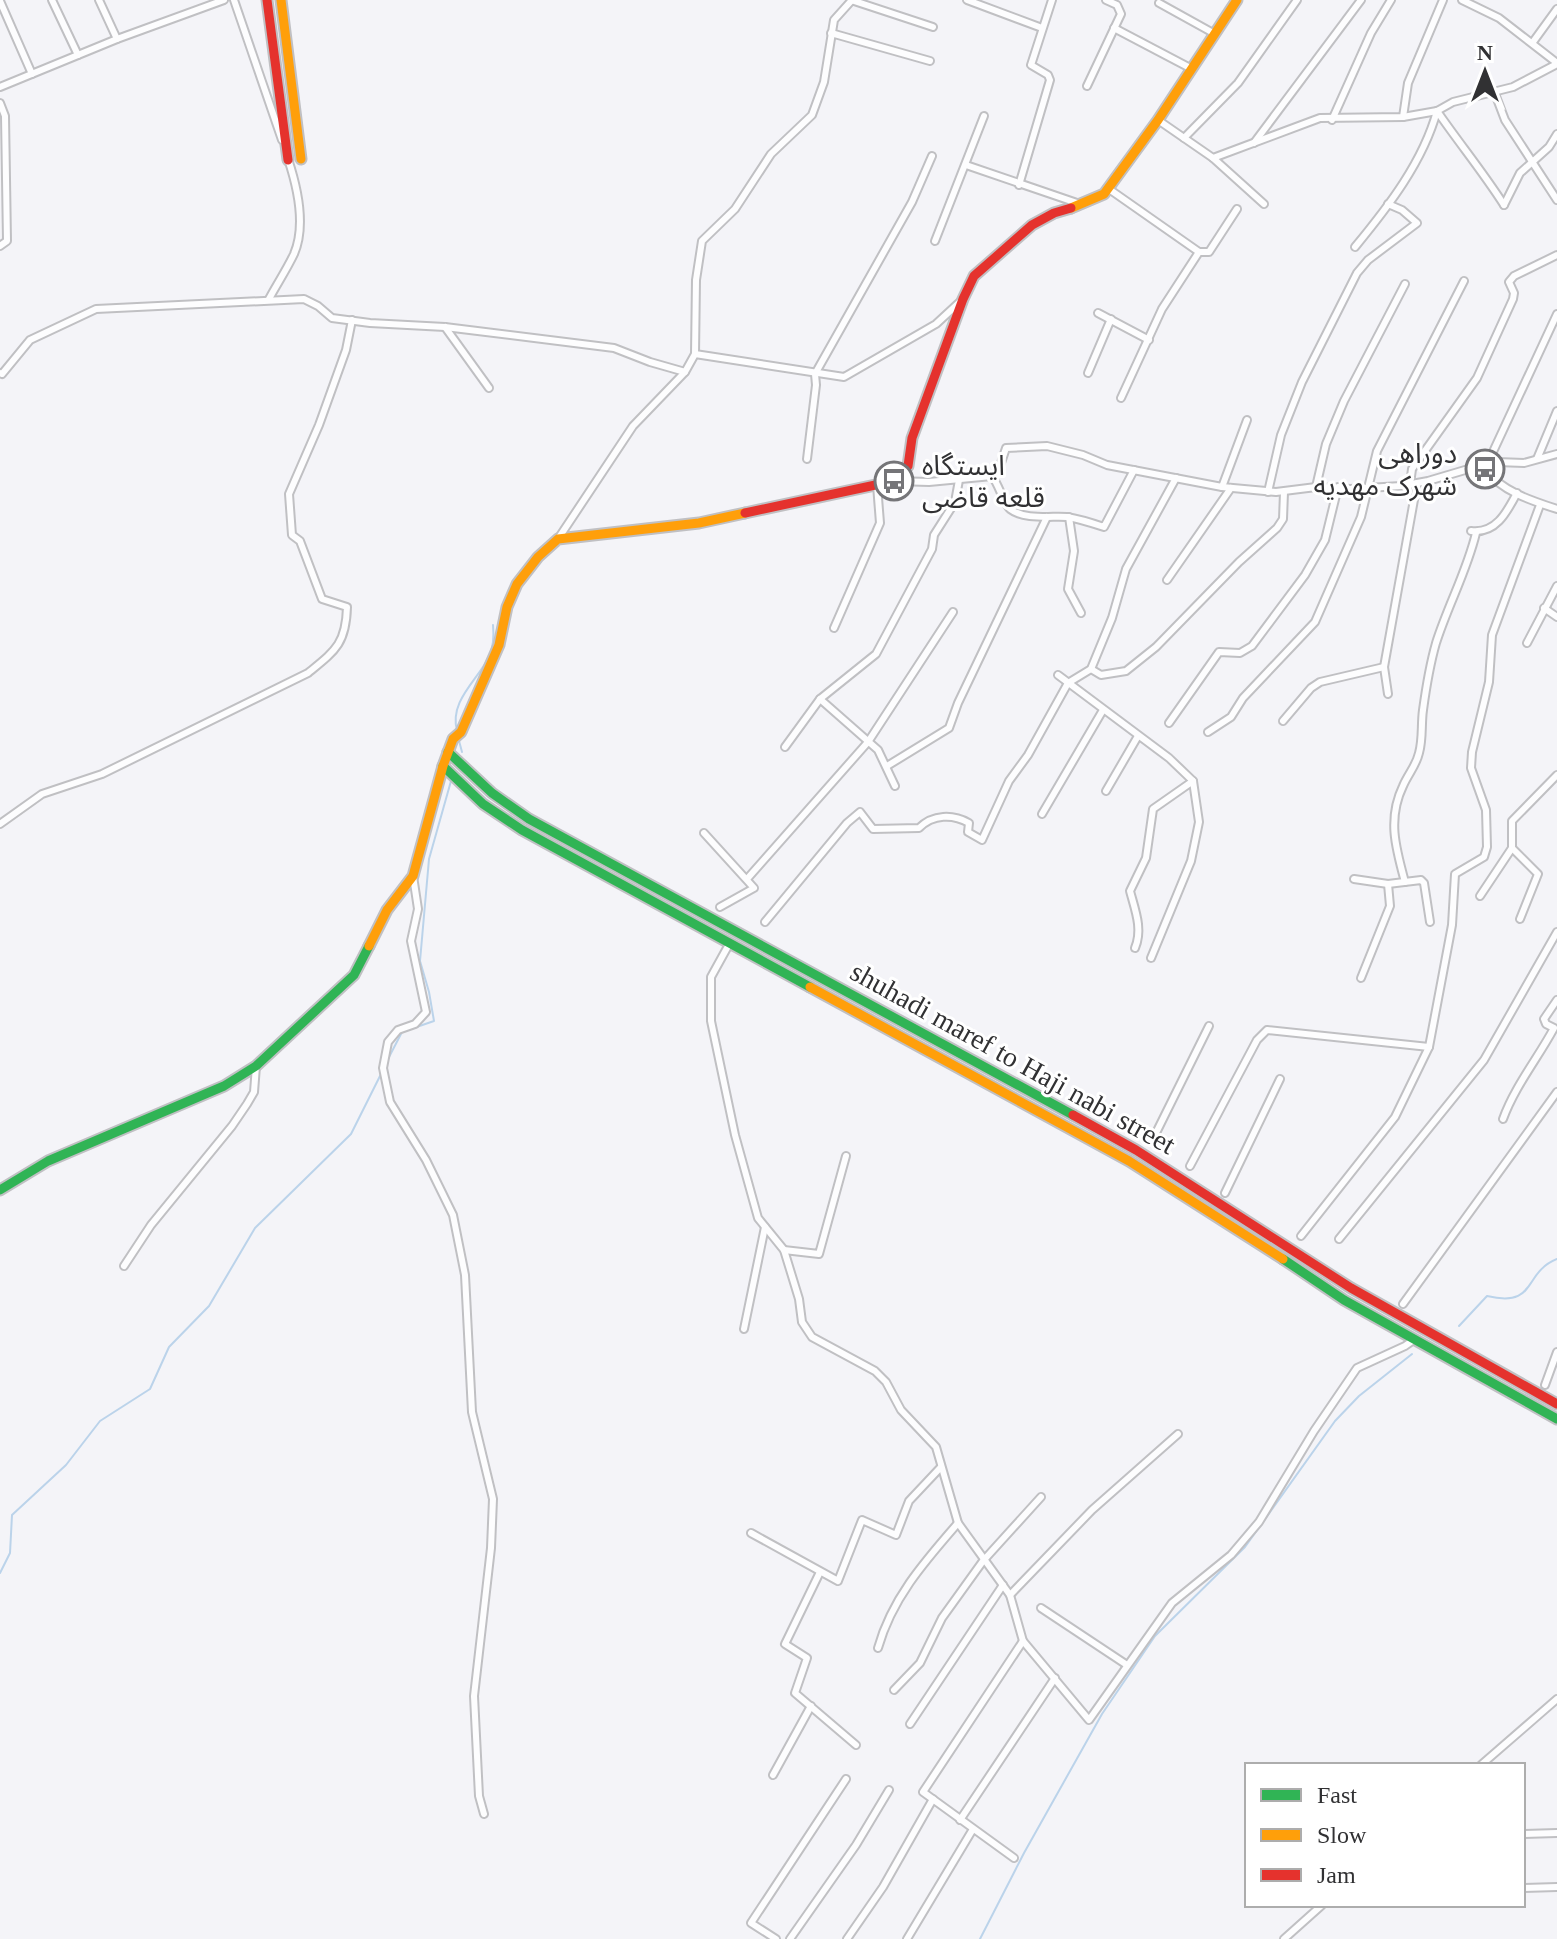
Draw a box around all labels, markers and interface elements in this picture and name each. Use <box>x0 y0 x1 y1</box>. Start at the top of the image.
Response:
north arrow <box>1445 32 1525 112</box>
text: N <box>1477 40 1493 65</box>
place label: دوراهی شهرک مهدیه <box>1314 438 1457 502</box>
bus stop icon: دوراهی شهرک مهدیه <box>1464 448 1506 490</box>
place label: ایستگاه قلعه قاضی <box>922 450 1045 514</box>
bus stop icon: ایستگاه قلعه قاضی <box>873 460 915 502</box>
street label: shuhadi maref to Haji nabi street <box>845 956 1181 1160</box>
legend <box>1245 1763 1525 1907</box>
text: Fast <box>1317 1782 1357 1808</box>
text: Slow <box>1317 1822 1367 1848</box>
text: Jam <box>1317 1862 1356 1888</box>

